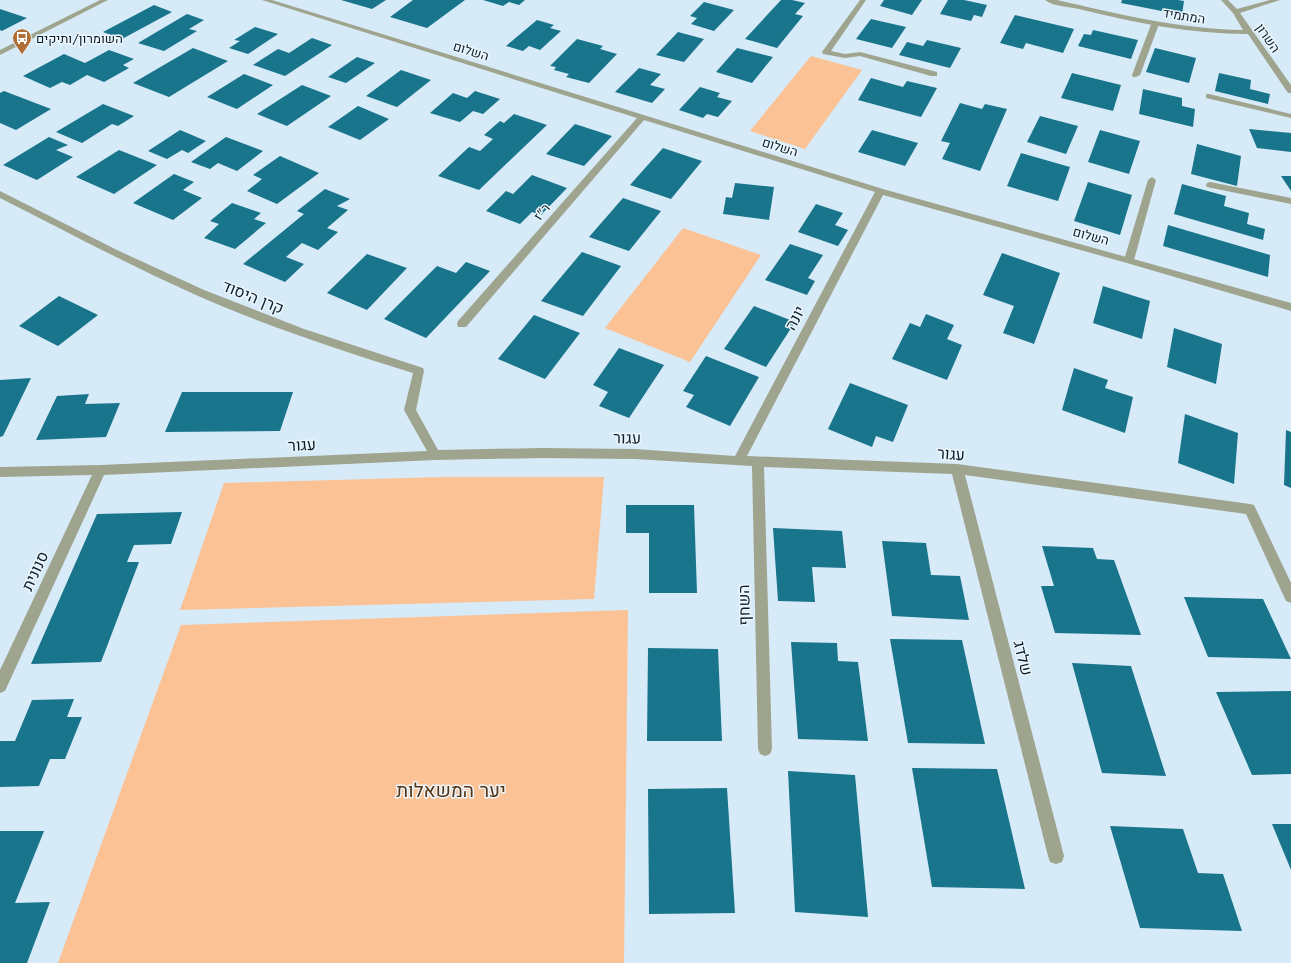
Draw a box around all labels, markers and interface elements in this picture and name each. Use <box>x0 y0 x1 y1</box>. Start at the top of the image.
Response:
street label: המתמיד <box>1161 3 1207 29</box>
street label: השרון <box>1251 19 1285 57</box>
bus stop icon: השומרון/ותיקים <box>11 27 33 55</box>
place label: השומרון/ותיקים <box>36 29 123 48</box>
street label: השלום <box>451 37 491 65</box>
street label: השלום <box>760 133 800 161</box>
street label: ר"ז <box>529 199 555 225</box>
street label: השלום <box>1071 222 1111 250</box>
street label: קרן היסוד <box>219 274 287 320</box>
street label: יונה <box>779 302 811 334</box>
street label: עגור <box>613 426 641 450</box>
street label: עגור <box>287 433 317 457</box>
street label: עגור <box>936 442 966 466</box>
street label: סנונית <box>16 547 54 595</box>
street label: השחף <box>732 584 756 626</box>
street label: שלדג <box>1008 638 1038 678</box>
park label: יער המשאלות <box>396 777 506 804</box>

